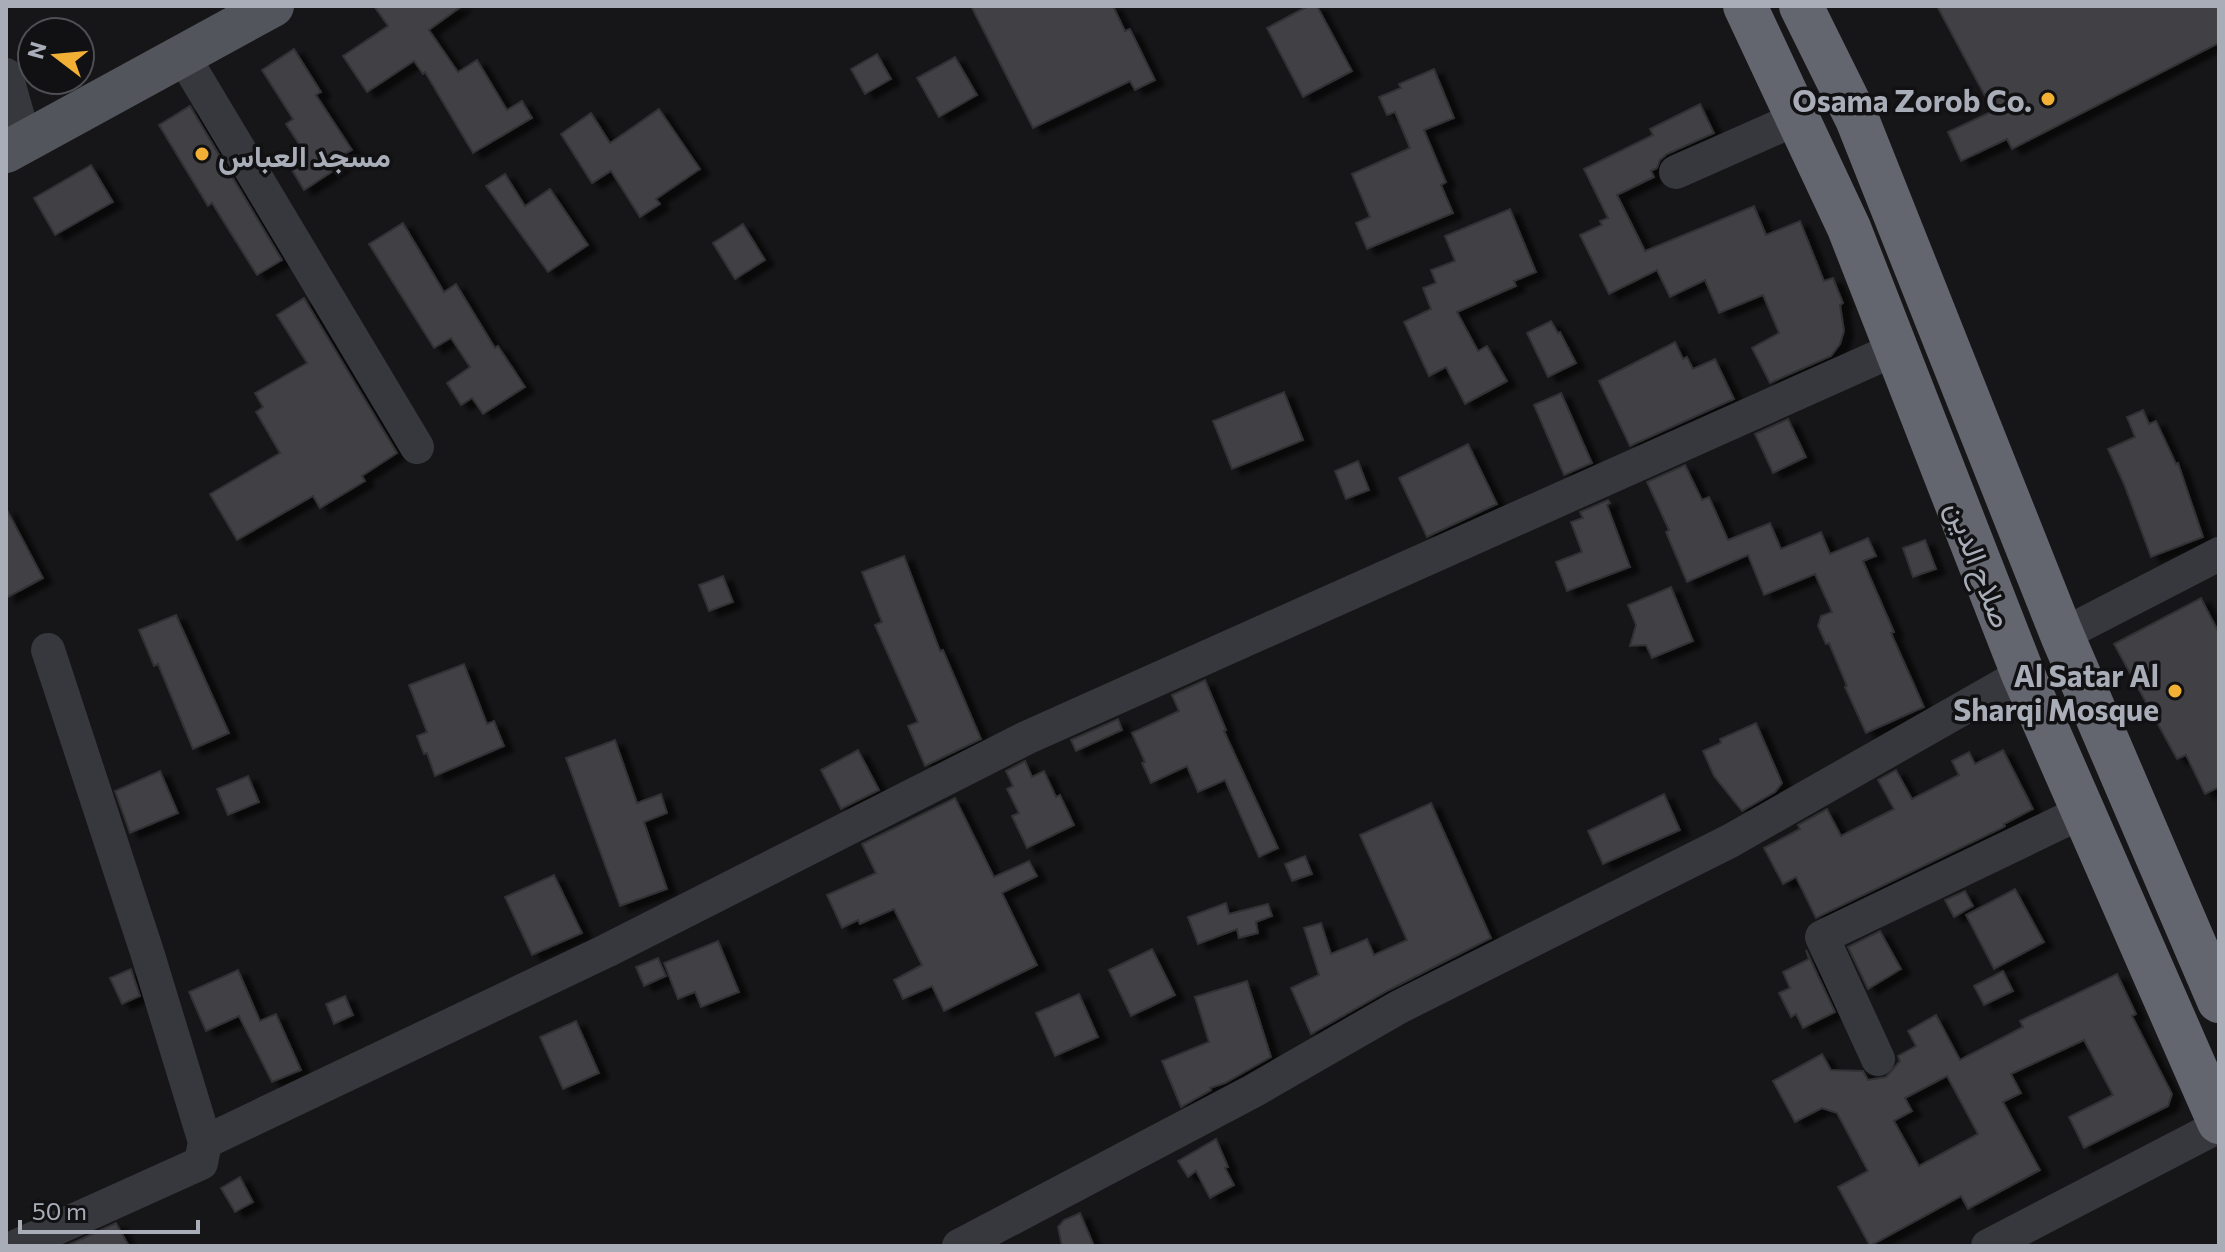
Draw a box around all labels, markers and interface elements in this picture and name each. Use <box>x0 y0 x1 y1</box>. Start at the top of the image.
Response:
north arrow <box>16 16 96 96</box>
text: N <box>21 39 52 62</box>
place label: Osama Zorob Co. <box>1792 81 2032 118</box>
marker: Osama Zorob Co. <box>2039 90 2057 108</box>
place label: مسجد العباس <box>218 136 391 175</box>
marker: مسجد العباس <box>193 145 211 163</box>
street label: صلاح الدين <box>1936 495 2022 634</box>
place label: Al Satar Al Sharqi Mosque <box>1953 656 2159 727</box>
marker: Al Satar Al Sharqi Mosque <box>2166 682 2184 700</box>
scale bar <box>20 1184 198 1234</box>
text: 50 m <box>32 1196 87 1225</box>

